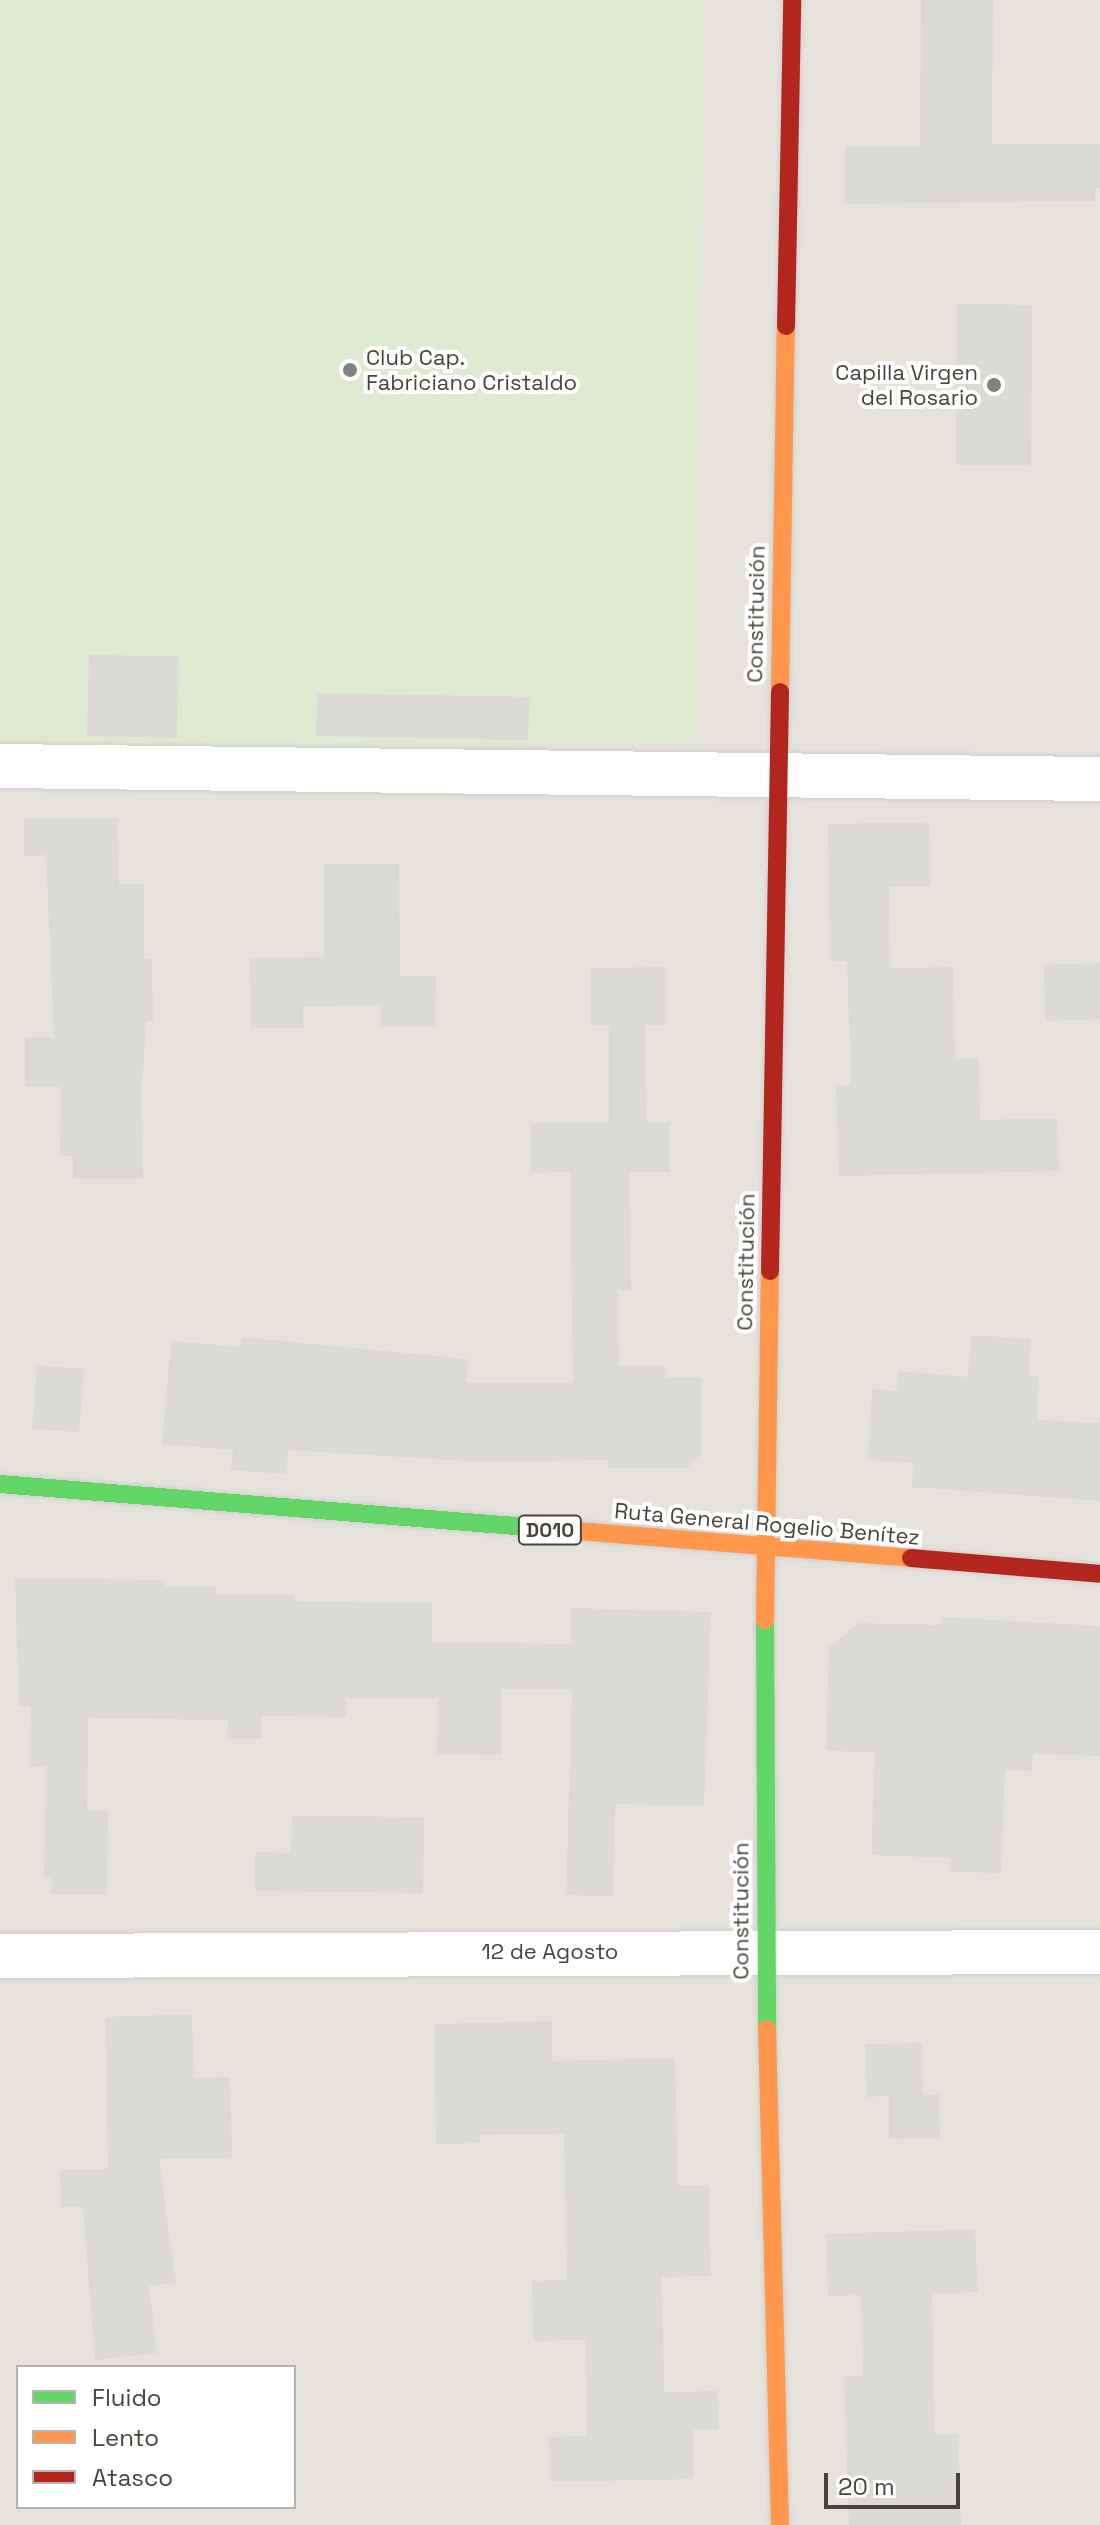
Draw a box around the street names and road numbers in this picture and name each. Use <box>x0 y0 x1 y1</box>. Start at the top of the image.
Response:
street label: Constitución <box>742 545 770 683</box>
street label: Constitución <box>732 1193 760 1331</box>
street label: Ruta General Rogelio Benítez <box>613 1498 921 1550</box>
road number: D010 <box>516 1514 584 1546</box>
street label: Constitución <box>728 1842 754 1980</box>
street label: 12 de Agosto <box>481 1939 619 1965</box>

